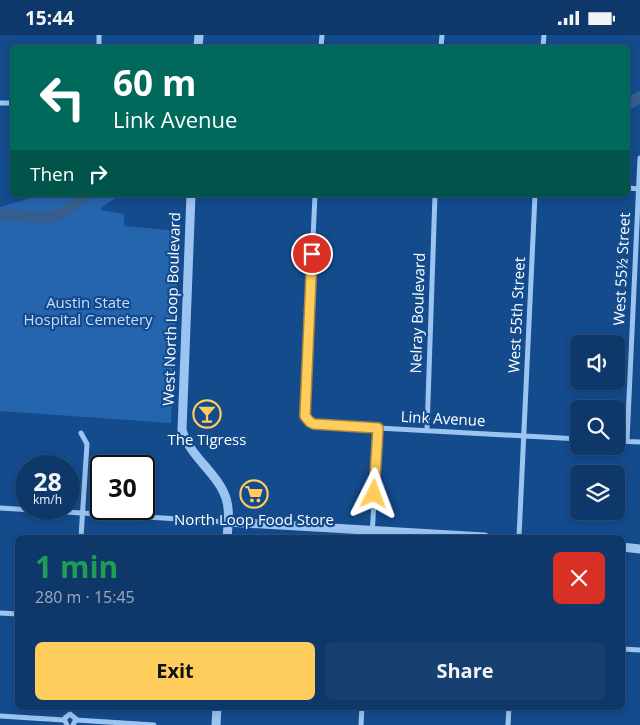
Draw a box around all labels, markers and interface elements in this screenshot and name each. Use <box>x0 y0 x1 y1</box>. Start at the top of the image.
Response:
text: 15:44 <box>25 5 74 31</box>
text: 60 m <box>113 59 196 106</box>
icon: left <box>30 65 95 130</box>
text: Link Avenue <box>113 104 237 134</box>
icon: right <box>84 160 112 188</box>
text: Then <box>30 161 74 187</box>
street label: West North Loop Boulevard <box>158 212 184 406</box>
street label: West 55½ Street <box>608 212 634 326</box>
pin <box>291 233 333 275</box>
icon: arrive <box>298 240 326 268</box>
street label: Nelray Boulevard <box>405 252 429 374</box>
street label: West 55th Street <box>503 256 529 373</box>
park label: Austin State Hospital Cemetery <box>23 292 153 329</box>
map controls <box>570 335 625 520</box>
button: sound <box>570 335 625 390</box>
bar icon: The Tigress <box>192 399 222 429</box>
button: search <box>570 400 625 455</box>
street label: Link Avenue <box>400 406 486 430</box>
place label: The Tigress <box>168 429 246 449</box>
speed limit sign: 30 <box>90 455 155 520</box>
text: 28 <box>33 464 62 498</box>
button: layers <box>570 465 625 520</box>
position arrow <box>347 467 399 519</box>
supermarket icon: North Loop Food Store <box>239 479 269 509</box>
text: km/h <box>33 491 62 508</box>
place label: North Loop Food Store <box>174 509 334 529</box>
text: 1 min <box>35 546 118 587</box>
button: close <box>553 552 605 604</box>
text: 280 m · 15:45 <box>35 586 135 608</box>
button: Exit <box>35 642 315 700</box>
button: Share <box>325 642 605 700</box>

